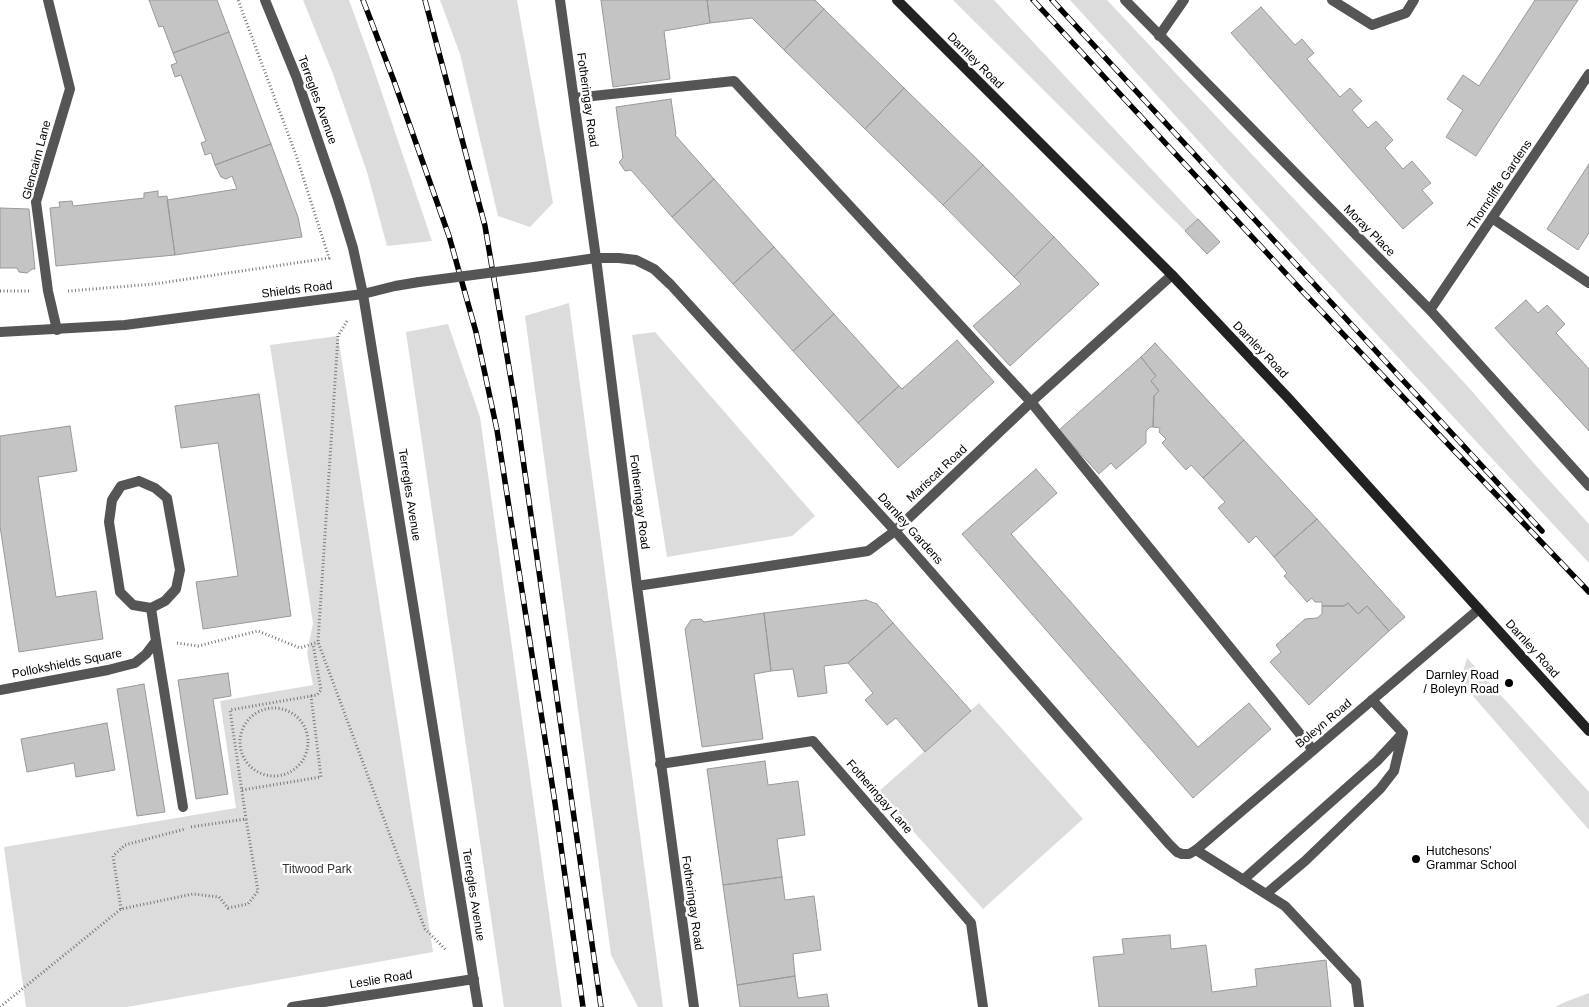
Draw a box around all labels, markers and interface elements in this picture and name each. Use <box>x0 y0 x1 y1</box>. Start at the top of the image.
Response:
street label: Darnley Road <box>944 30 1006 92</box>
street label: Fotheringay Road <box>573 52 601 148</box>
street label: Terregles Avenue <box>294 54 340 146</box>
street label: Glencairn Lane <box>20 119 54 201</box>
street label: Thorncliffe Gardens <box>1465 137 1535 233</box>
street label: Moray Place <box>1340 202 1398 260</box>
street label: Shields Road <box>261 279 333 301</box>
street label: Darnley Road <box>1229 319 1291 381</box>
street label: Mariscat Road <box>904 442 970 506</box>
street label: Terregles Avenue <box>395 448 423 542</box>
street label: Fotheringay Road <box>626 454 652 550</box>
street label: Darnley Gardens <box>874 490 946 568</box>
street label: Darnley Road <box>1502 617 1562 681</box>
street label: Pollokshields Square <box>11 646 123 682</box>
place label: Darnley Road / Boleyn Road <box>1424 669 1499 697</box>
marker: Darnley Road / Boleyn Road <box>1503 677 1515 689</box>
street label: Boleyn Road <box>1293 696 1355 752</box>
street label: Fotheringay Lane <box>843 757 915 837</box>
place label: Hutchesons' Grammar School <box>1426 845 1517 873</box>
street label: Terregles Avenue <box>459 848 487 942</box>
marker: Hutchesons' Grammar School <box>1410 853 1422 865</box>
street label: Fotheringay Road <box>678 855 706 951</box>
park label: Titwood Park <box>282 863 352 877</box>
street label: Leslie Road <box>349 968 413 992</box>

